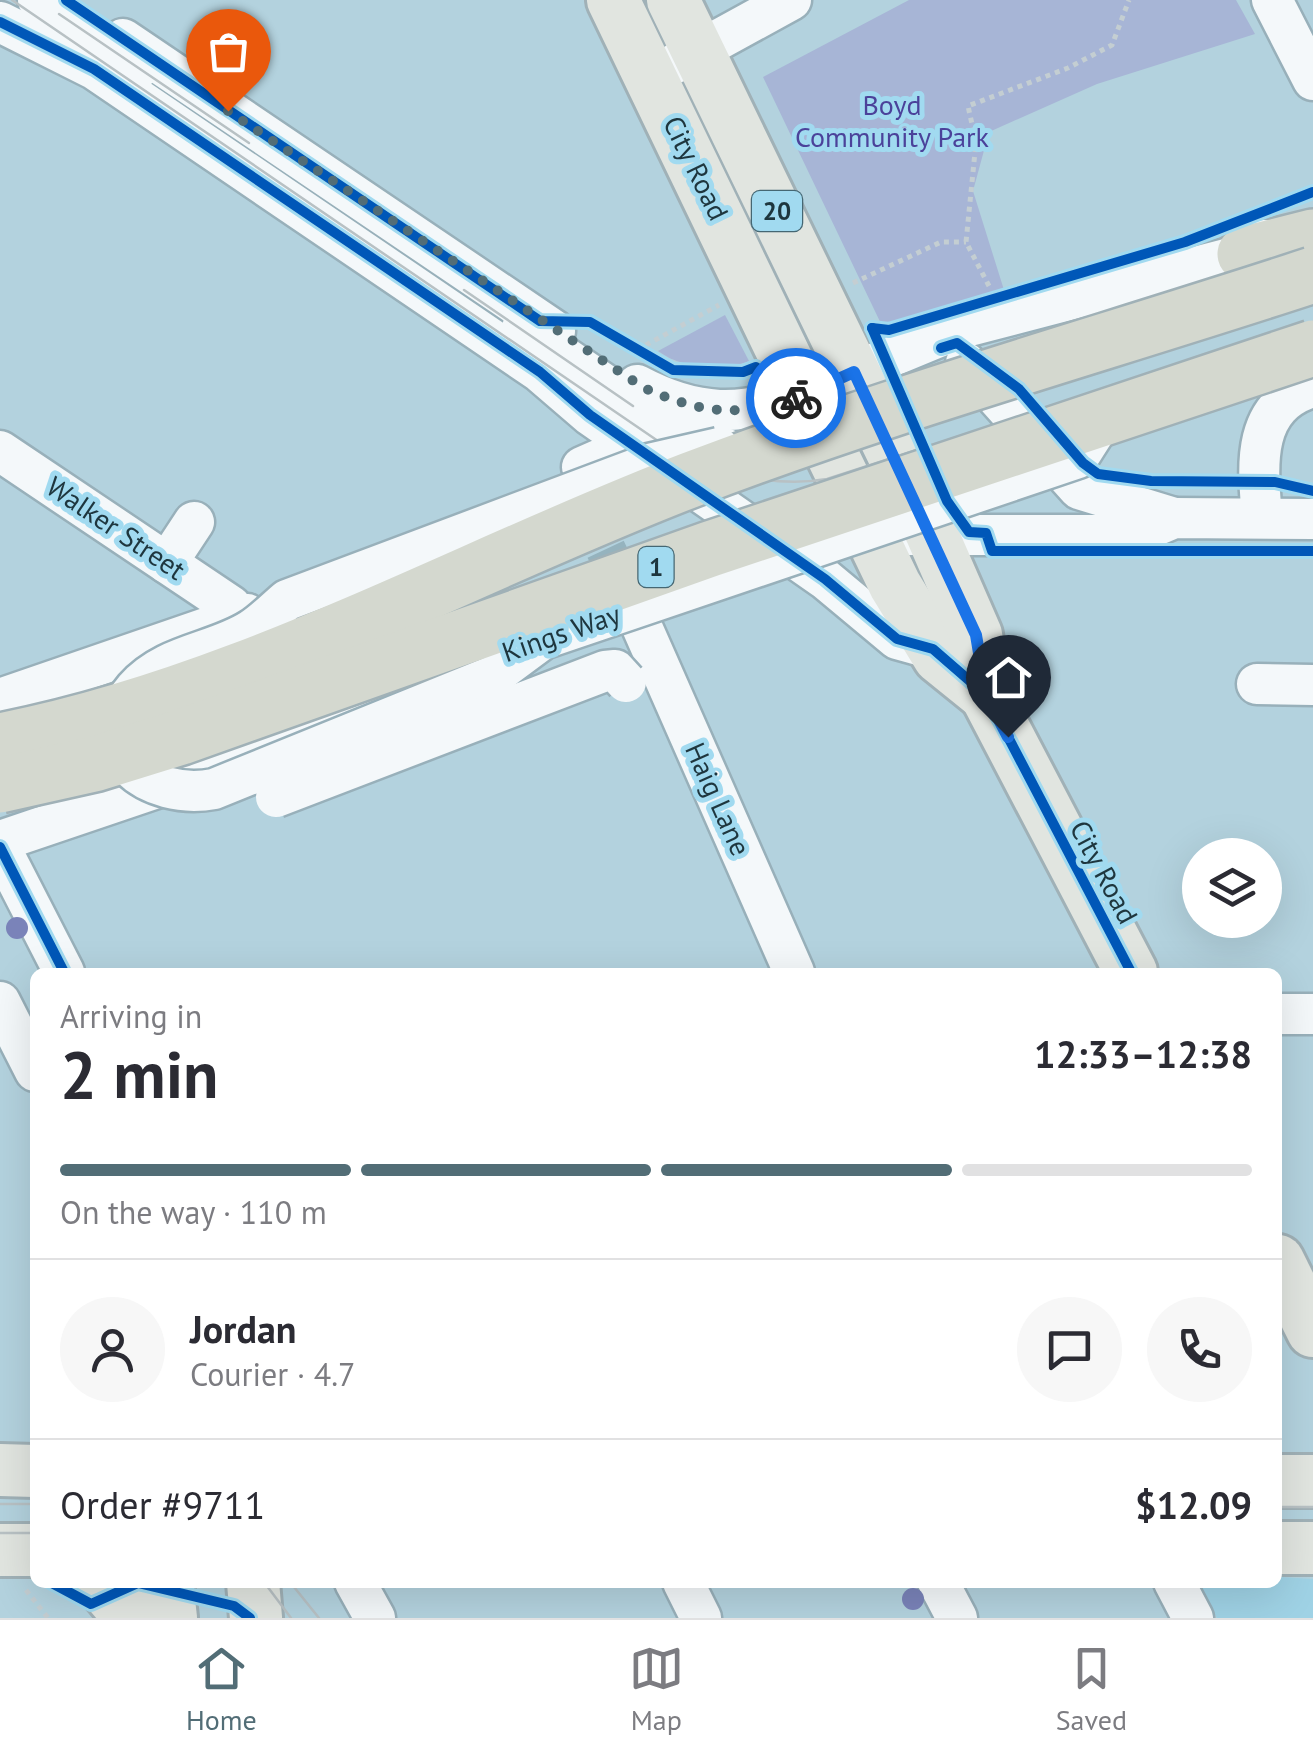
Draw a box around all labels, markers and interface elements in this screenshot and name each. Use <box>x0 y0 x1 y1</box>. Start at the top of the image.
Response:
pin <box>186 9 271 112</box>
icon: bag <box>201 24 256 79</box>
park label: Boyd Community Park <box>795 86 990 155</box>
street label: City Road <box>655 109 738 226</box>
road number: 20 <box>752 191 802 231</box>
courier <box>746 348 846 448</box>
icon: bike <box>769 371 824 426</box>
street label: Walker Street <box>40 468 193 588</box>
road number: 1 <box>638 547 674 587</box>
street label: Kings Way <box>497 595 625 670</box>
pin <box>966 635 1051 738</box>
icon: home <box>981 650 1036 705</box>
street label: Haig Lane <box>677 736 760 861</box>
street label: City Road <box>1062 814 1147 930</box>
map controls <box>1182 838 1282 938</box>
button: layers <box>1182 838 1282 938</box>
text: Arriving in <box>60 995 202 1037</box>
text: 12:33–12:38 <box>1034 1029 1252 1078</box>
text: 2 min <box>60 1032 219 1116</box>
text: On the way · 110 m <box>60 1191 327 1233</box>
button: person <box>60 1297 165 1402</box>
button: chat <box>1017 1297 1122 1402</box>
button: phone <box>1147 1297 1252 1402</box>
text: Jordan <box>190 1304 296 1353</box>
text: Courier · 4.7 <box>190 1353 356 1395</box>
text: Order #9711 <box>60 1480 265 1529</box>
text: $12.09 <box>1135 1480 1252 1529</box>
tab: Home <box>186 1641 257 1738</box>
tab: Map <box>629 1641 684 1738</box>
tab: Saved <box>1056 1641 1127 1738</box>

